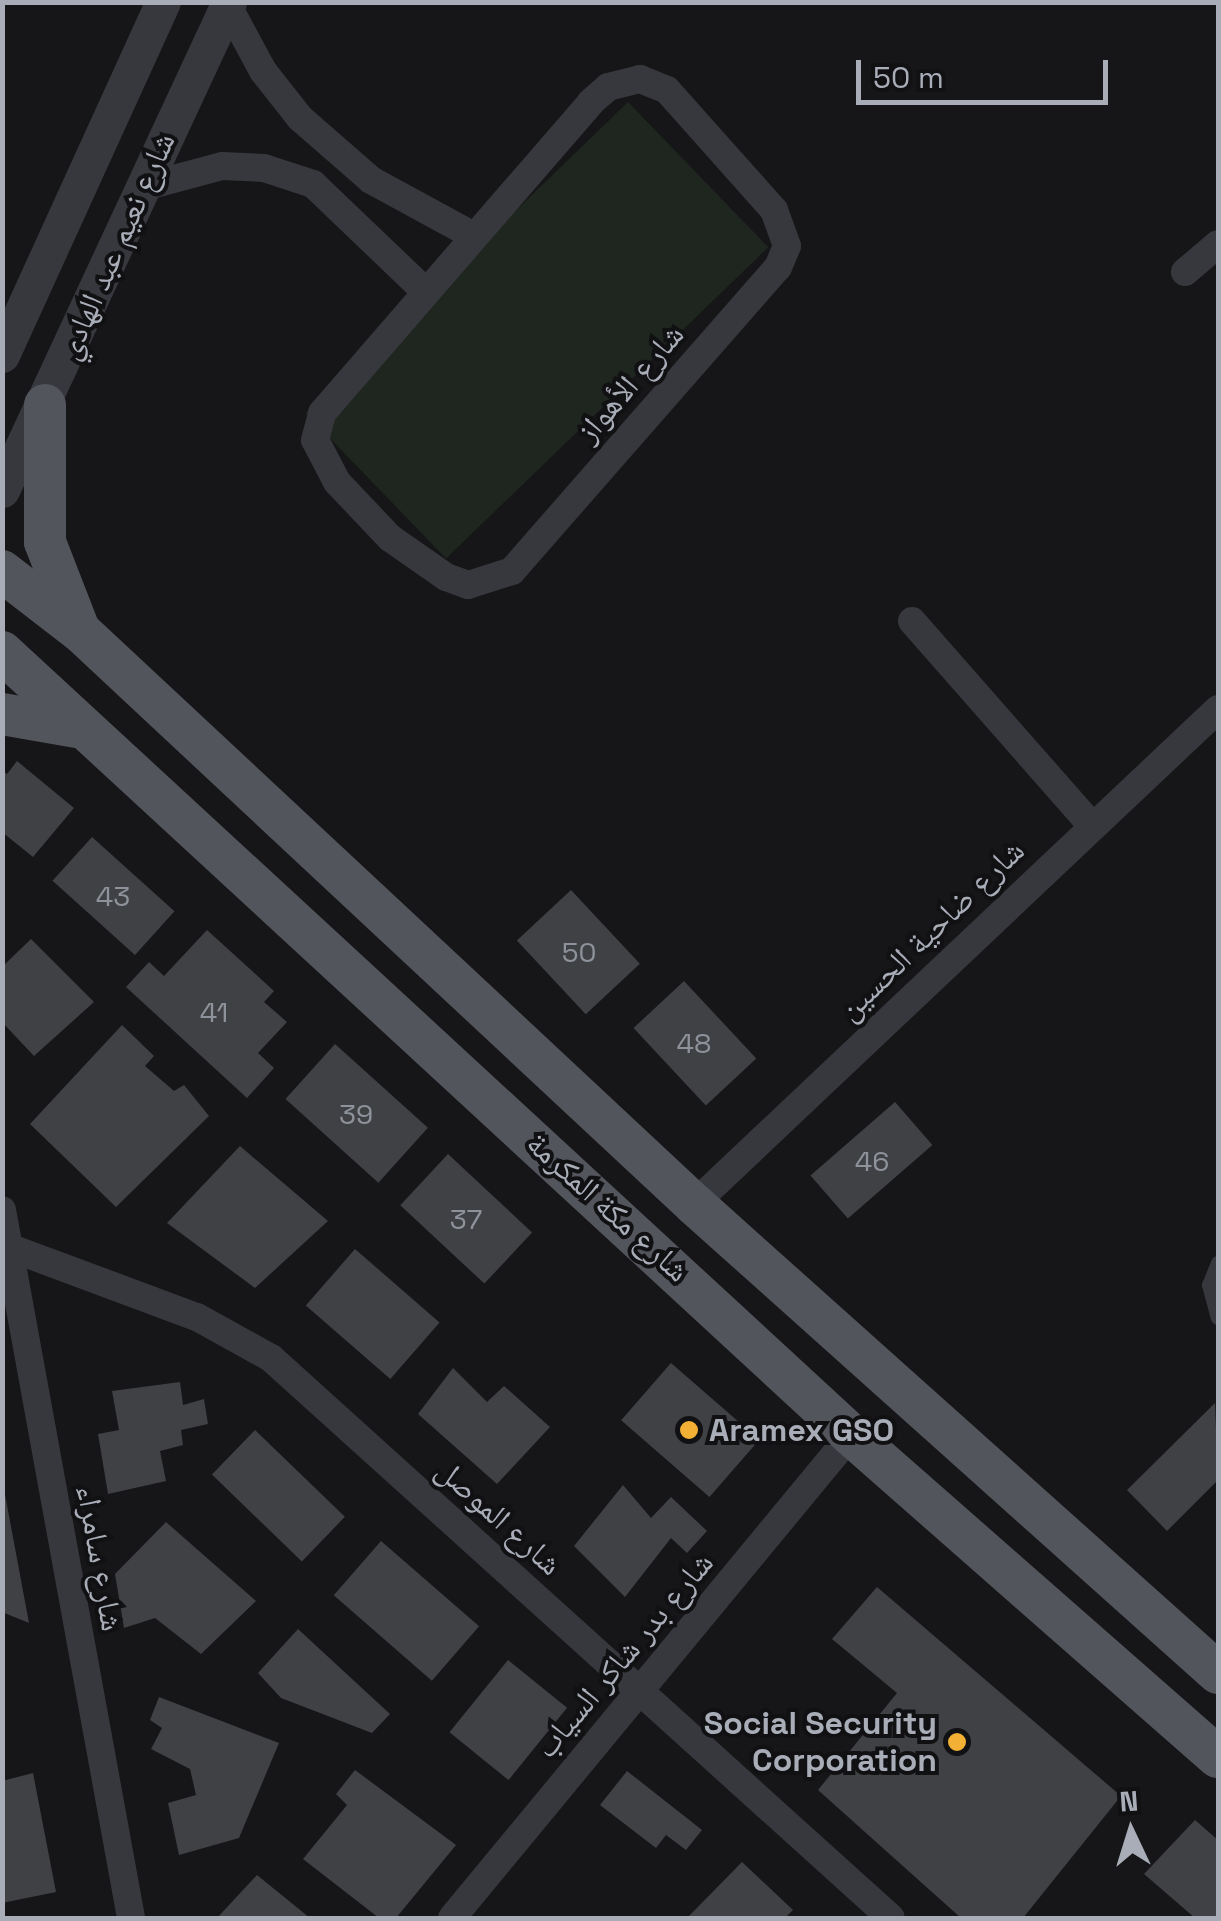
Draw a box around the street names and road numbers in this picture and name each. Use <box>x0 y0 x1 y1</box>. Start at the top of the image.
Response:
street label: شارع نعيم عبد الهادي <box>49 127 183 365</box>
street label: شارع الأهواز <box>568 316 692 450</box>
street label: شارع ضاحية الحسين <box>830 831 1032 1029</box>
street label: شارع مكة المكرمة <box>519 1124 697 1290</box>
street label: شارع الموصل <box>428 1451 570 1583</box>
street label: شارع سامراء <box>68 1482 132 1634</box>
street label: شارع بدر شاكر السياب <box>527 1544 721 1766</box>

